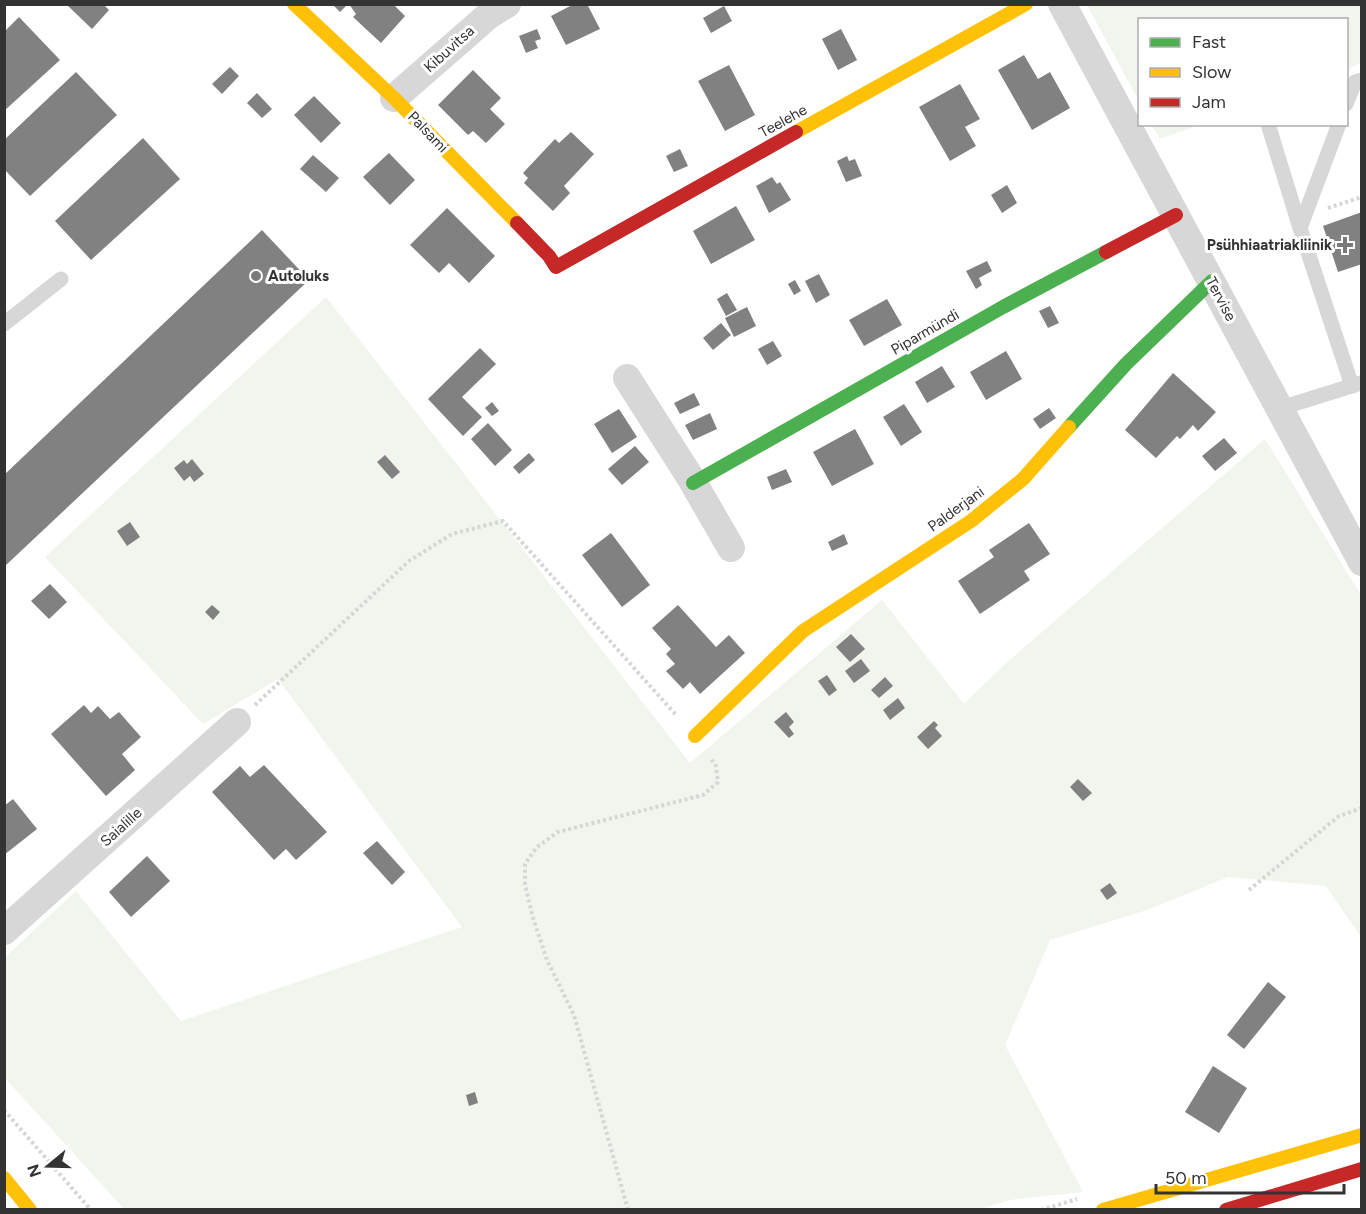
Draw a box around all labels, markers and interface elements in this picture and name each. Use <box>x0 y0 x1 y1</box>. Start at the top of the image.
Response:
legend <box>1138 18 1348 126</box>
street label: Kibuvitsa <box>420 22 478 76</box>
text: Fast <box>1192 31 1226 53</box>
text: Slow <box>1192 61 1231 83</box>
text: Jam <box>1192 91 1226 113</box>
street label: Teelehe <box>756 101 810 141</box>
street label: Palsami <box>404 108 452 156</box>
place label: Psühhiaatriakliinik <box>1207 236 1332 254</box>
marker: Psühhiaatriakliinik <box>1336 236 1354 254</box>
place label: Autoluks <box>268 267 329 285</box>
marker: Autoluks <box>249 269 263 283</box>
street label: Tervise <box>1202 274 1240 324</box>
street label: Piparmündi <box>888 305 962 359</box>
street label: Palderjani <box>924 483 988 535</box>
street label: Saialille <box>97 804 145 850</box>
north arrow <box>18 1136 78 1196</box>
scale bar <box>1156 1157 1344 1195</box>
text: N <box>23 1162 45 1180</box>
text: 50 m <box>1165 1167 1207 1189</box>

